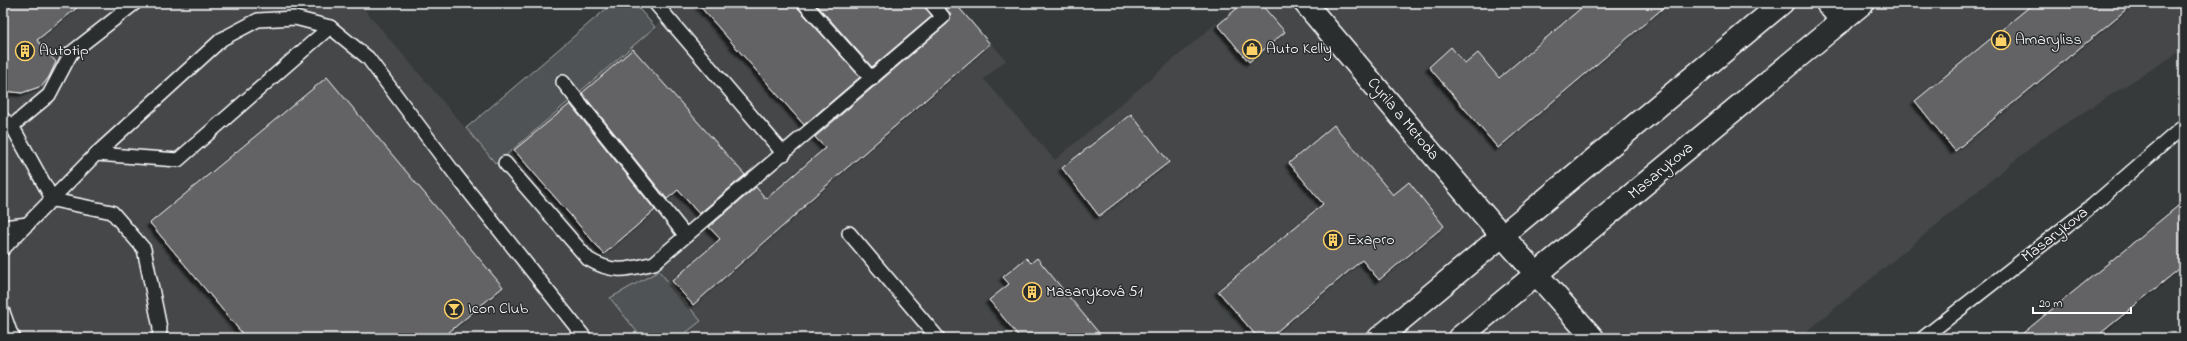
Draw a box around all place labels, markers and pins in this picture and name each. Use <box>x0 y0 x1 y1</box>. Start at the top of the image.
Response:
place label: Amaryliss <box>2015 28 2082 52</box>
shop icon: Amaryliss <box>1990 29 2012 51</box>
place label: Auto Kelly <box>1266 37 1332 61</box>
shop icon: Auto Kelly <box>1241 38 1263 60</box>
place label: Autotip <box>39 39 89 63</box>
building icon: Autotip <box>14 40 36 62</box>
place label: Exapro <box>1347 228 1395 252</box>
building icon: Exapro <box>1322 229 1344 251</box>
place label: Masaryková 51 <box>1046 280 1143 304</box>
building icon: Masaryková 51 <box>1021 281 1043 303</box>
place label: Icon Club <box>468 297 529 321</box>
bar icon: Icon Club <box>443 298 465 320</box>

